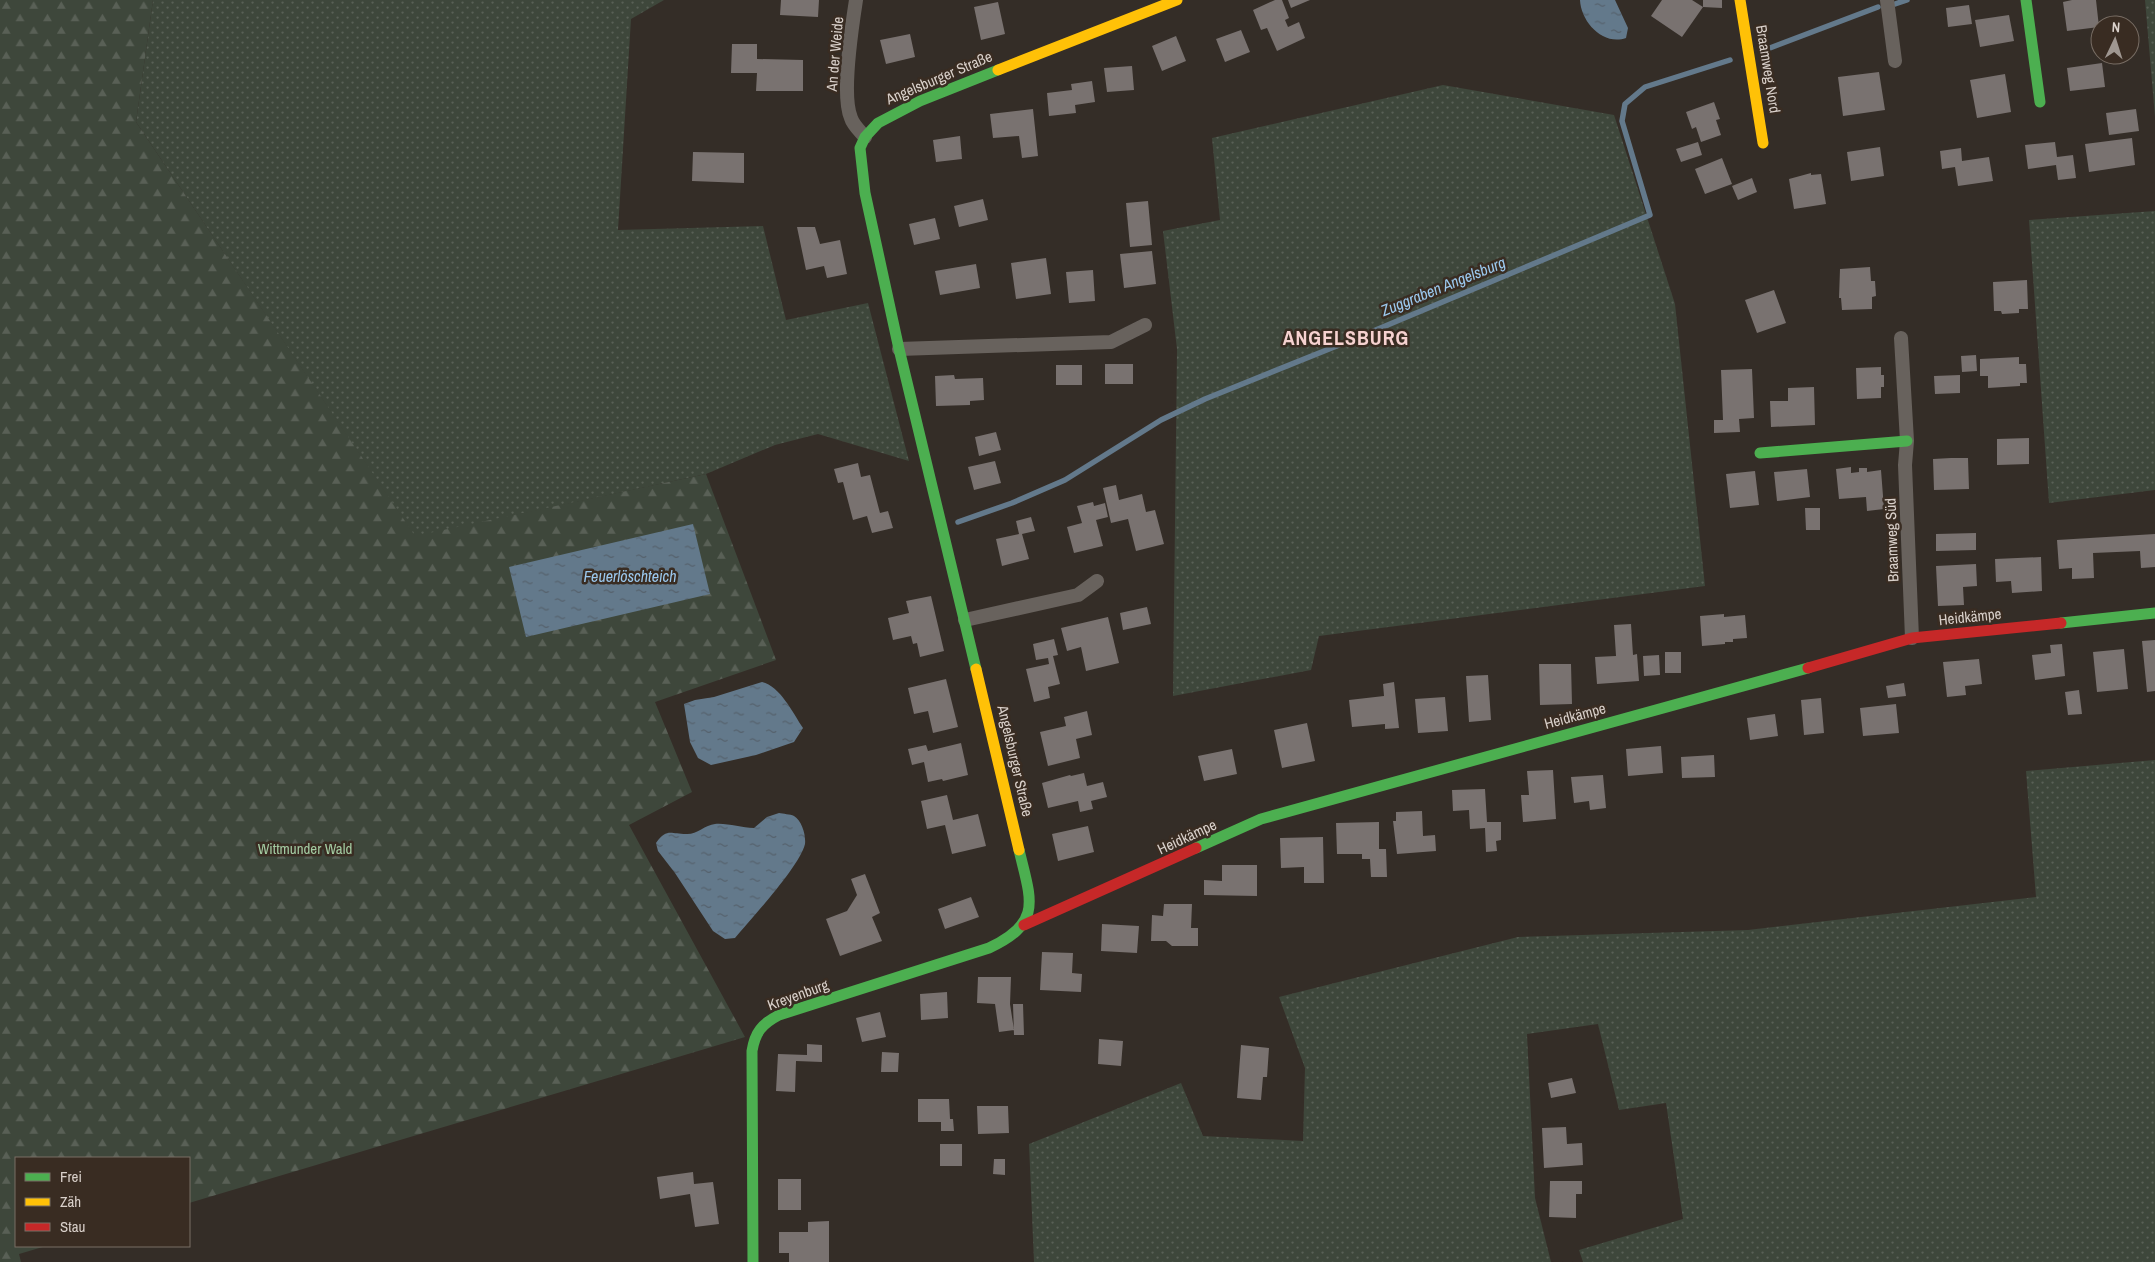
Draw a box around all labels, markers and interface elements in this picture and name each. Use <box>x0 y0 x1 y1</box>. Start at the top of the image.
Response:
north arrow <box>2090 15 2140 65</box>
street label: An der Weide <box>821 16 848 93</box>
text: N <box>2111 18 2121 36</box>
street label: Braamweg Nord <box>1751 23 1786 114</box>
street label: Angelsburger Straße <box>882 46 995 110</box>
water label: Zuggraben Angelsburg <box>1376 251 1509 321</box>
district label: ANGELSBURG <box>1283 324 1409 351</box>
street label: Braamweg Süd <box>1880 498 1903 582</box>
water label: Feuerlöschteich <box>584 565 676 587</box>
street label: Heidkämpe <box>1938 603 2002 630</box>
street label: Heidkämpe <box>1542 697 1608 734</box>
street label: Angelsburger Straße <box>992 702 1039 819</box>
street label: Heidkämpe <box>1154 814 1220 859</box>
park label: Wittmunder Wald <box>258 838 352 859</box>
street label: Kreyenburg <box>764 974 831 1015</box>
legend <box>15 1157 190 1247</box>
text: Frei <box>60 1166 82 1187</box>
text: Zäh <box>60 1191 81 1212</box>
text: Stau <box>60 1216 85 1237</box>

